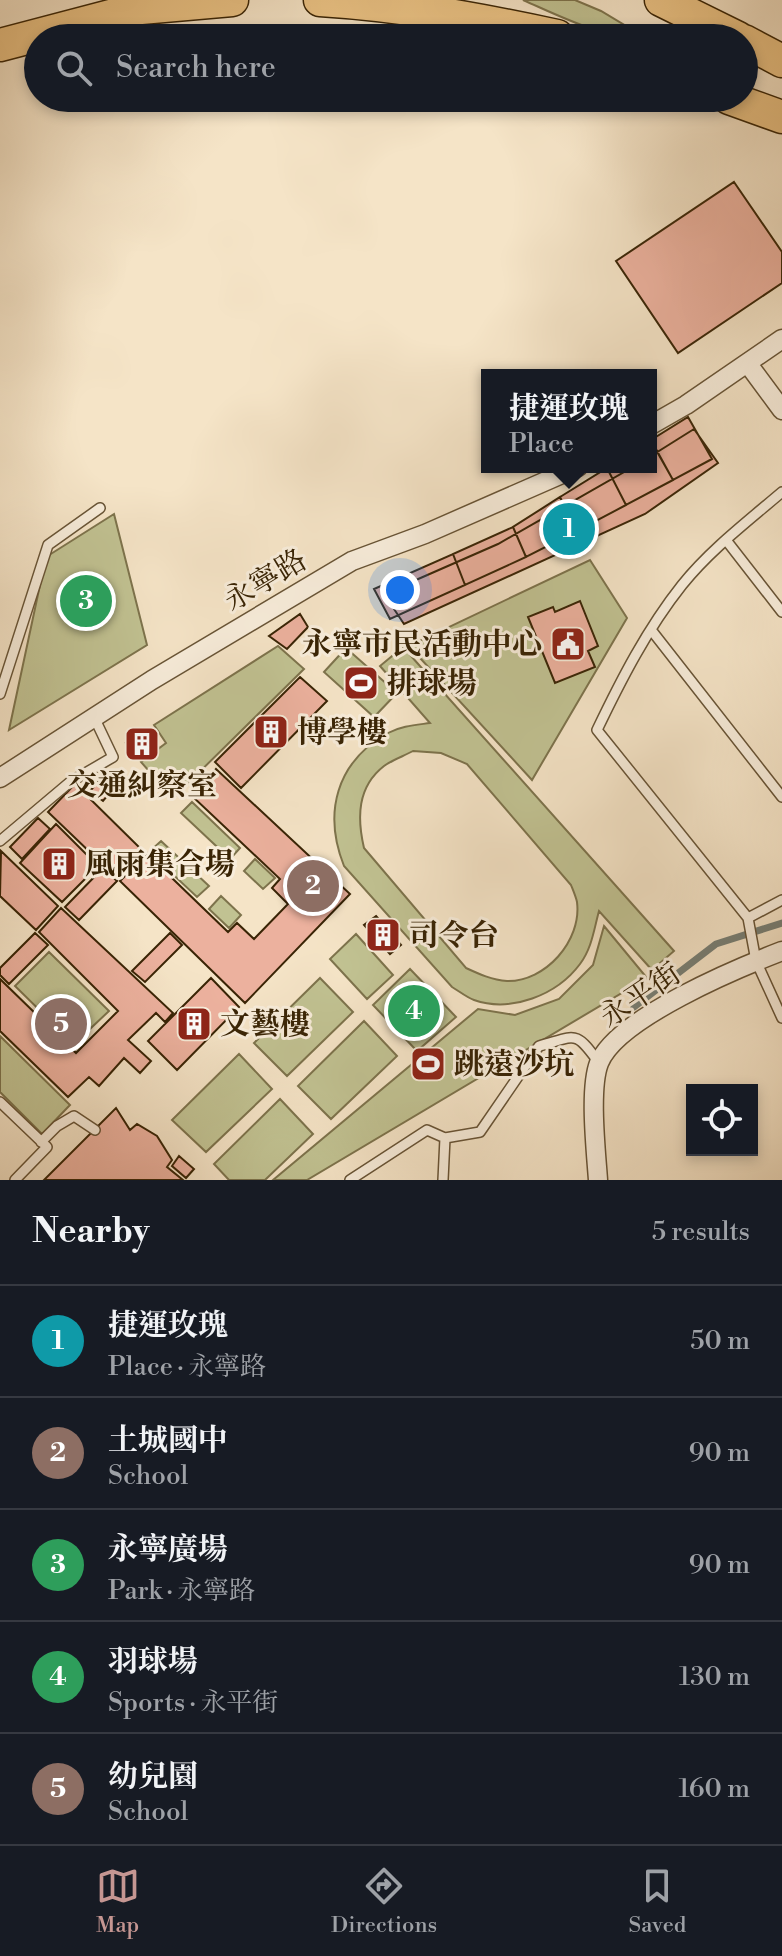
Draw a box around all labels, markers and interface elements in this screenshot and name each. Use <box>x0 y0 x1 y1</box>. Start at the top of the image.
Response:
search box <box>24 24 758 112</box>
icon: search <box>52 46 96 90</box>
text: Search here <box>116 49 276 87</box>
popup <box>481 369 657 473</box>
text: 捷運玫瑰 <box>509 390 629 428</box>
text: Place <box>509 428 574 460</box>
pin: 1 <box>543 499 595 559</box>
street label: 永寧路 <box>217 541 314 620</box>
your location <box>380 570 420 610</box>
pin: 3 <box>60 571 112 631</box>
public building icon: 永寧市民活動中心 <box>549 625 587 663</box>
place label: 永寧市民活動中心 <box>302 626 542 664</box>
sports icon: 排球場 <box>342 664 380 702</box>
place label: 排球場 <box>387 665 477 703</box>
building icon: 博學樓 <box>252 713 290 751</box>
place label: 博學樓 <box>297 714 387 752</box>
building icon: 交通糾察室 <box>123 725 161 763</box>
place label: 交通糾察室 <box>67 767 217 805</box>
building icon: 風雨集合場 <box>40 845 78 883</box>
place label: 風雨集合場 <box>85 846 235 884</box>
pin: 2 <box>287 856 339 916</box>
building icon: 司令台 <box>364 916 402 954</box>
place label: 司令台 <box>409 917 499 955</box>
street label: 永平街 <box>593 955 688 1037</box>
pin: 4 <box>388 981 440 1041</box>
pin: 5 <box>35 994 87 1054</box>
building icon: 文藝樓 <box>175 1005 213 1043</box>
place label: 文藝樓 <box>220 1006 310 1044</box>
sports icon: 跳遠沙坑 <box>409 1045 447 1083</box>
place label: 跳遠沙坑 <box>454 1046 574 1084</box>
map controls <box>686 1084 758 1156</box>
button: locate <box>686 1084 758 1156</box>
text: Nearby <box>32 1211 150 1253</box>
text: 5 results <box>652 1216 750 1248</box>
text: 捷運玫瑰 <box>108 1307 228 1345</box>
text: 1 <box>52 1325 64 1357</box>
text: 50 m <box>690 1325 750 1357</box>
text: Place · 永寧路 <box>108 1351 266 1383</box>
text: 土城國中 <box>108 1422 228 1460</box>
text: 2 <box>50 1437 66 1469</box>
text: 90 m <box>689 1437 750 1469</box>
text: School <box>108 1460 188 1492</box>
text: 永寧廣場 <box>108 1531 228 1569</box>
text: 3 <box>50 1549 66 1581</box>
text: 90 m <box>689 1549 750 1581</box>
text: Park · 永寧路 <box>108 1575 255 1607</box>
text: 羽球場 <box>108 1643 198 1681</box>
text: 4 <box>49 1661 67 1693</box>
text: 130 m <box>679 1661 750 1693</box>
text: Sports · 永平街 <box>108 1687 278 1719</box>
text: 幼兒園 <box>108 1758 198 1796</box>
text: 5 <box>50 1773 66 1805</box>
text: 160 m <box>679 1773 750 1805</box>
text: School <box>108 1796 188 1828</box>
tab: Map <box>96 1864 140 1939</box>
tab: Directions <box>331 1864 437 1939</box>
tab: Saved <box>629 1864 686 1939</box>

